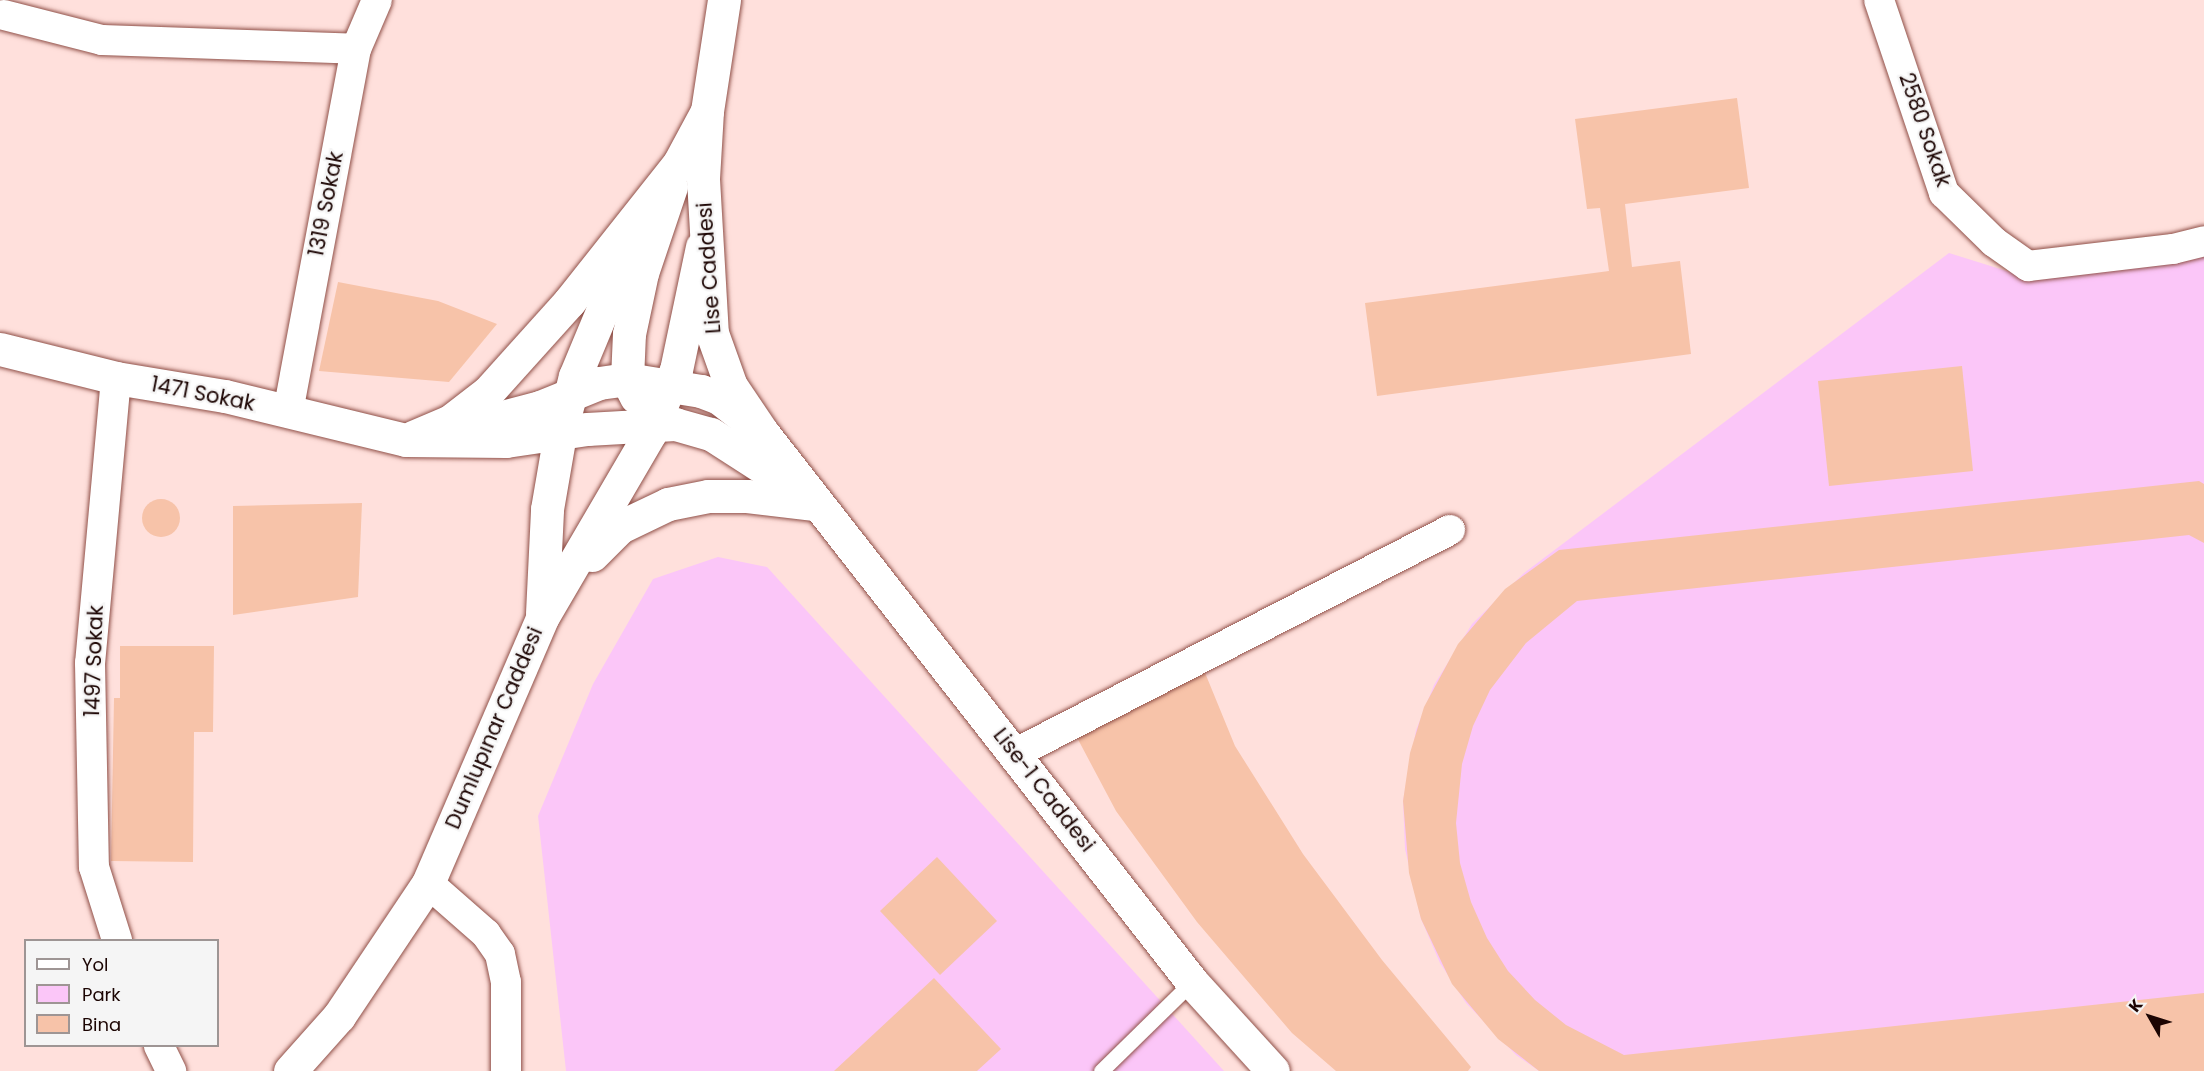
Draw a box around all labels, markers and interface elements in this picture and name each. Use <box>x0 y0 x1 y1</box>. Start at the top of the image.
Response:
street label: 2580 Sokak <box>1894 70 1956 190</box>
street label: 1319 Sokak <box>303 149 349 259</box>
street label: Lise Caddesi <box>692 201 726 335</box>
street label: 1471 Sokak <box>149 372 257 416</box>
street label: 1497 Sokak <box>79 605 109 717</box>
street label: Dumlupınar Caddesi <box>440 623 548 833</box>
street label: Lise-1 Caddesi <box>988 723 1100 857</box>
legend <box>24 939 219 1047</box>
text: Yol <box>82 952 108 977</box>
text: Park <box>82 982 121 1007</box>
north arrow <box>2120 987 2180 1047</box>
text: K <box>2123 994 2148 1017</box>
text: Bina <box>82 1012 121 1037</box>

